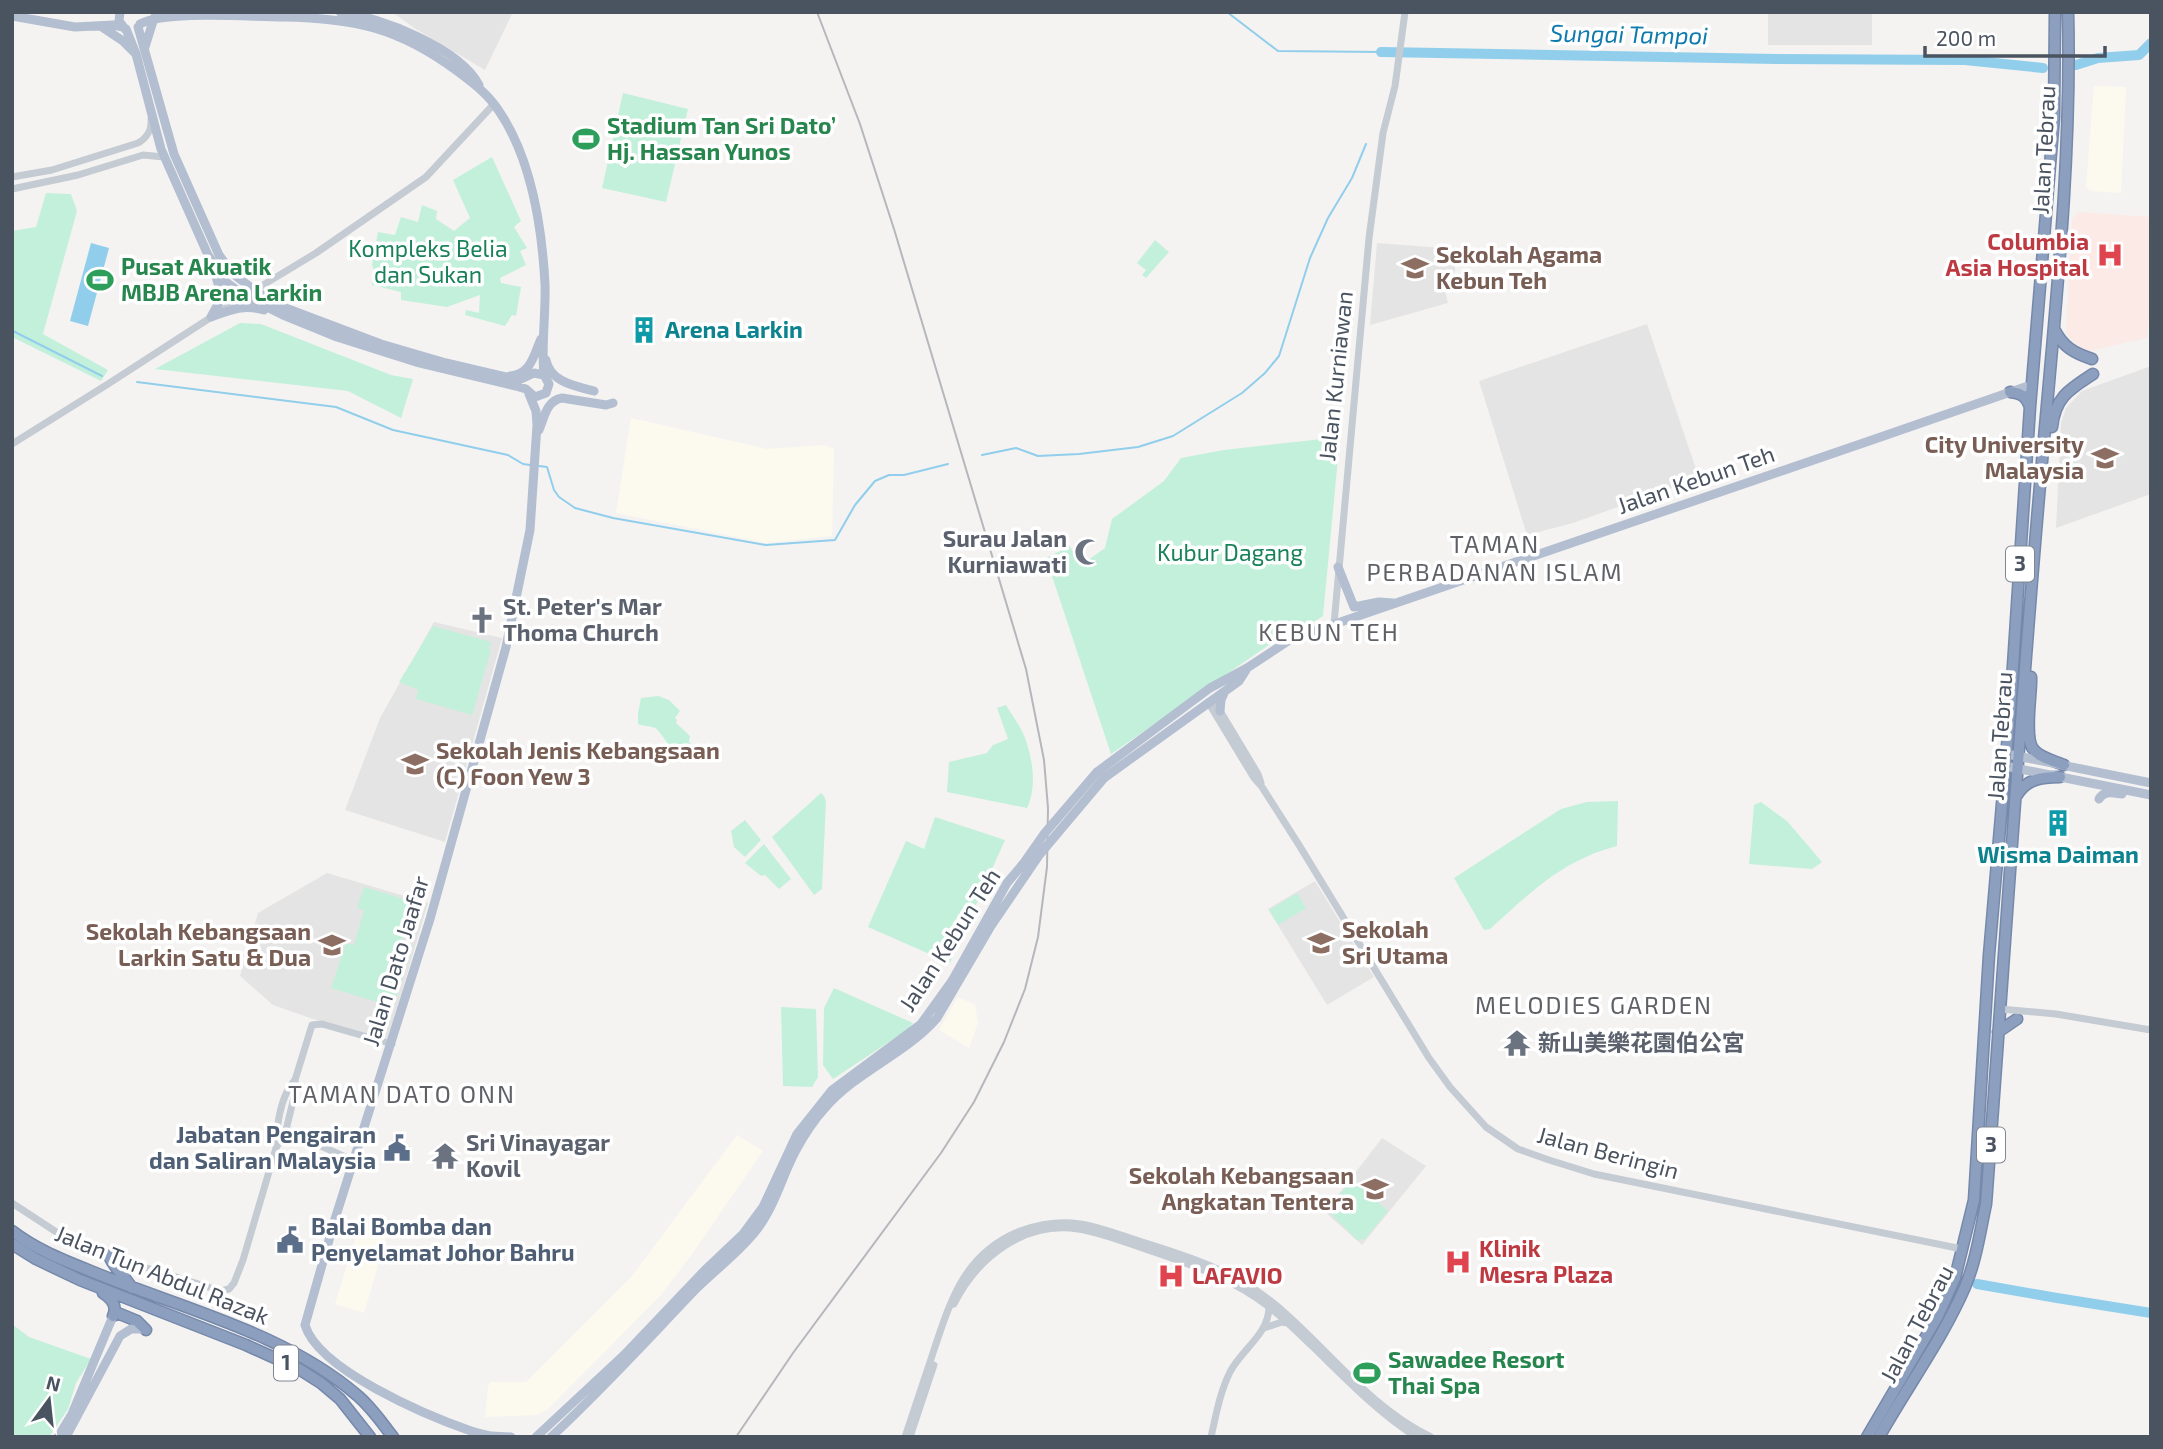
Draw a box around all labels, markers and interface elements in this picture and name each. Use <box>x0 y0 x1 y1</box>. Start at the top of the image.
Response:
scale bar <box>1925 14 2105 58</box>
water label: Sungai Tampoi <box>1550 18 1709 49</box>
text: 200 m <box>1936 25 1996 50</box>
street label: Jalan Tebrau <box>2026 85 2060 215</box>
place label: Stadium Tan Sri Dato’ Hj. Hassan Yunos <box>607 111 836 165</box>
sports icon: Stadium Tan Sri Dato’ Hj. Hassan Yunos <box>571 124 601 154</box>
place label: Columbia Asia Hospital <box>1945 227 2089 281</box>
park label: Kompleks Belia dan Sukan <box>348 234 508 288</box>
place label: Sekolah Agama Kebun Teh <box>1436 240 1602 294</box>
hospital icon: Columbia Asia Hospital <box>2095 240 2125 270</box>
place label: Pusat Akuatik MBJB Arena Larkin <box>121 252 322 306</box>
school or university icon: Sekolah Agama Kebun Teh <box>1400 253 1430 283</box>
sports icon: Pusat Akuatik MBJB Arena Larkin <box>85 265 115 295</box>
street label: Jalan Kurniawan <box>1312 289 1358 462</box>
building icon: Arena Larkin <box>629 315 659 345</box>
place label: Arena Larkin <box>665 315 803 343</box>
place label: City University Malaysia <box>1925 430 2084 484</box>
street label: Jalan Kebun Teh <box>1613 439 1778 519</box>
school or university icon: City University Malaysia <box>2090 443 2120 473</box>
place label: Surau Jalan Kurniawati <box>943 524 1067 578</box>
district label: TAMAN PERBADANAN ISLAM <box>1366 529 1624 586</box>
mosque icon: Surau Jalan Kurniawati <box>1073 537 1103 567</box>
park label: Kubur Dagang <box>1157 538 1303 566</box>
road number: 3 <box>2006 546 2034 582</box>
place label: St. Peter's Mar Thoma Church <box>503 592 662 646</box>
church icon: St. Peter's Mar Thoma Church <box>467 605 497 635</box>
district label: KEBUN TEH <box>1258 617 1400 646</box>
street label: Jalan Tebrau <box>1981 671 2017 801</box>
place label: Sekolah Jenis Kebangsaan (C) Foon Yew 3 <box>436 736 720 790</box>
school or university icon: Sekolah Jenis Kebangsaan (C) Foon Yew 3 <box>400 749 430 779</box>
building icon: Wisma Daiman <box>2043 808 2073 838</box>
place label: Wisma Daiman <box>1977 840 2139 868</box>
street label: Jalan Kebun Teh <box>893 863 1006 1016</box>
street label: Jalan Dato Jaafar <box>356 872 434 1049</box>
place label: Sekolah Sri Utama <box>1342 915 1448 969</box>
place label: Sekolah Kebangsaan Larkin Satu & Dua <box>86 917 311 971</box>
school or university icon: Sekolah Sri Utama <box>1306 928 1336 958</box>
school or university icon: Sekolah Kebangsaan Larkin Satu & Dua <box>317 930 347 960</box>
district label: MELODIES GARDEN <box>1475 990 1713 1019</box>
temple icon: 新山美樂花園伯公宮 <box>1502 1028 1532 1058</box>
place label: 新山美樂花園伯公宮 <box>1538 1028 1745 1056</box>
district label: TAMAN DATO ONN <box>288 1079 516 1108</box>
place label: Jabatan Pengairan dan Saliran Malaysia <box>149 1120 376 1174</box>
street label: Jalan Beringin <box>1535 1120 1682 1184</box>
place label: Sri Vinayagar Kovil <box>466 1128 610 1182</box>
road number: 3 <box>1977 1128 2005 1162</box>
public building icon: Jabatan Pengairan dan Saliran Malaysia <box>382 1133 412 1163</box>
temple icon: Sri Vinayagar Kovil <box>430 1141 460 1171</box>
place label: Sekolah Kebangsaan Angkatan Tentera <box>1129 1161 1354 1215</box>
school or university icon: Sekolah Kebangsaan Angkatan Tentera <box>1360 1174 1390 1204</box>
place label: Balai Bomba dan Penyelamat Johor Bahru <box>311 1212 575 1266</box>
street label: Jalan Tun Abdul Razak <box>51 1218 274 1330</box>
public building icon: Balai Bomba dan Penyelamat Johor Bahru <box>275 1225 305 1255</box>
place label: Klinik Mesra Plaza <box>1479 1234 1613 1288</box>
hospital icon: Klinik Mesra Plaza <box>1443 1247 1473 1277</box>
street label: Jalan Tebrau <box>1873 1260 1959 1387</box>
hospital icon: LAFAVIO <box>1156 1261 1186 1291</box>
place label: LAFAVIO <box>1192 1261 1283 1289</box>
place label: Sawadee Resort Thai Spa <box>1388 1345 1565 1399</box>
road number: 1 <box>274 1346 298 1380</box>
sports icon: Sawadee Resort Thai Spa <box>1352 1358 1382 1388</box>
north arrow <box>14 1365 84 1435</box>
text: N <box>44 1370 63 1396</box>

